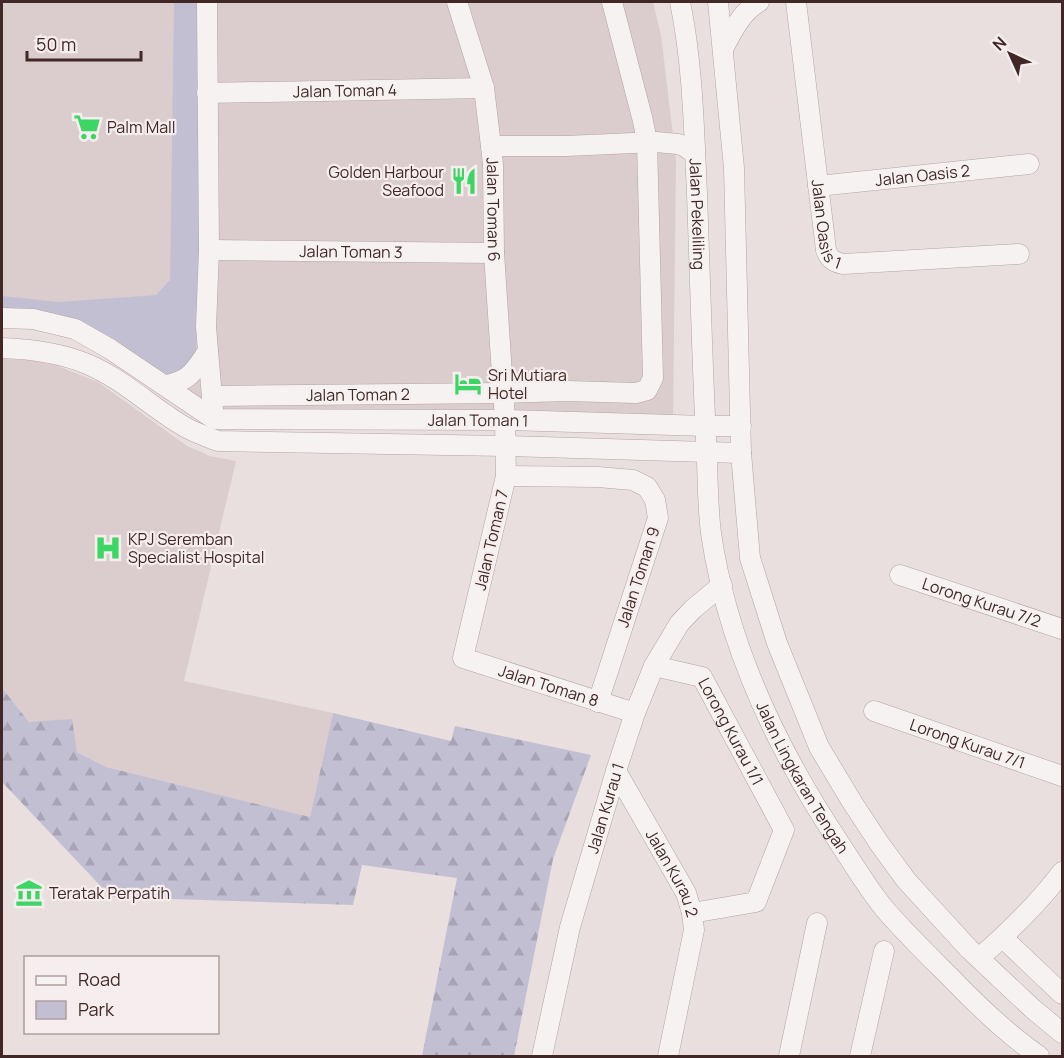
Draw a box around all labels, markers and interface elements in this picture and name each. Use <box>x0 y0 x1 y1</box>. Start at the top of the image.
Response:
scale bar <box>27 24 141 62</box>
north arrow <box>980 24 1040 84</box>
text: 50 m <box>36 32 76 56</box>
text: N <box>988 32 1011 55</box>
street label: Jalan Toman 4 <box>293 79 397 102</box>
supermarket icon: Palm Mall <box>72 112 102 142</box>
place label: Palm Mall <box>107 116 176 138</box>
street label: Jalan Toman 6 <box>481 156 506 262</box>
street label: Jalan Pekeliling <box>684 158 711 270</box>
street label: Jalan Oasis 2 <box>874 159 971 191</box>
place label: Golden Harbour Seafood <box>328 161 444 201</box>
restaurant icon: Golden Harbour Seafood <box>449 166 479 196</box>
street label: Jalan Oasis 1 <box>807 178 845 274</box>
street label: Jalan Toman 3 <box>299 240 403 263</box>
place label: Sri Mutiara Hotel <box>488 364 567 404</box>
hotel icon: Sri Mutiara Hotel <box>453 369 483 399</box>
street label: Jalan Toman 2 <box>306 383 410 406</box>
street label: Jalan Toman 1 <box>428 409 529 432</box>
street label: Jalan Toman 7 <box>469 488 513 592</box>
street label: Jalan Toman 9 <box>611 524 665 630</box>
place label: KPJ Seremban Specialist Hospital <box>128 528 264 568</box>
hospital icon: KPJ Seremban Specialist Hospital <box>93 533 123 563</box>
street label: Lorong Kurau 7/2 <box>919 572 1044 632</box>
street label: Jalan Toman 8 <box>496 659 602 712</box>
street label: Lorong Kurau 1/1 <box>693 674 769 789</box>
street label: Jalan Lingkaran Tengah <box>751 698 854 857</box>
street label: Lorong Kurau 7/1 <box>907 713 1028 774</box>
street label: Jalan Kurau 1 <box>581 760 629 856</box>
street label: Jalan Kurau 2 <box>641 825 704 920</box>
museum icon: Teratak Perpatih <box>14 878 44 908</box>
place label: Teratak Perpatih <box>49 882 170 904</box>
legend <box>24 956 219 1034</box>
text: Road <box>78 967 121 991</box>
text: Park <box>78 997 115 1021</box>

